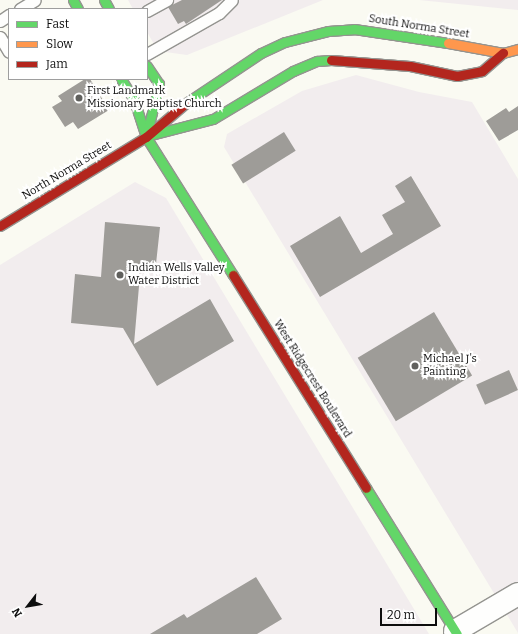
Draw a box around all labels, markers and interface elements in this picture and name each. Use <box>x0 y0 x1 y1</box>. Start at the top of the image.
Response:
legend <box>8 8 148 80</box>
street label: South Norma Street <box>368 13 470 41</box>
text: Fast <box>46 17 69 31</box>
text: Slow <box>46 37 73 51</box>
text: Jam <box>46 57 68 71</box>
place label: First Landmark Missionary Baptist Church <box>87 85 222 111</box>
marker: First Landmark Missionary Baptist Church <box>74 93 84 103</box>
street label: North Norma Street <box>20 139 114 203</box>
place label: Indian Wells Valley Water District <box>128 262 225 288</box>
marker: Indian Wells Valley Water District <box>115 270 125 280</box>
street label: West Ridgecrest Boulevard <box>270 318 354 440</box>
place label: Michael J's Painting <box>423 353 477 379</box>
marker: Michael J's Painting <box>410 361 420 371</box>
north arrow <box>8 586 48 626</box>
scale bar <box>382 600 439 626</box>
text: N <box>10 605 25 619</box>
text: 20 m <box>387 608 415 622</box>

